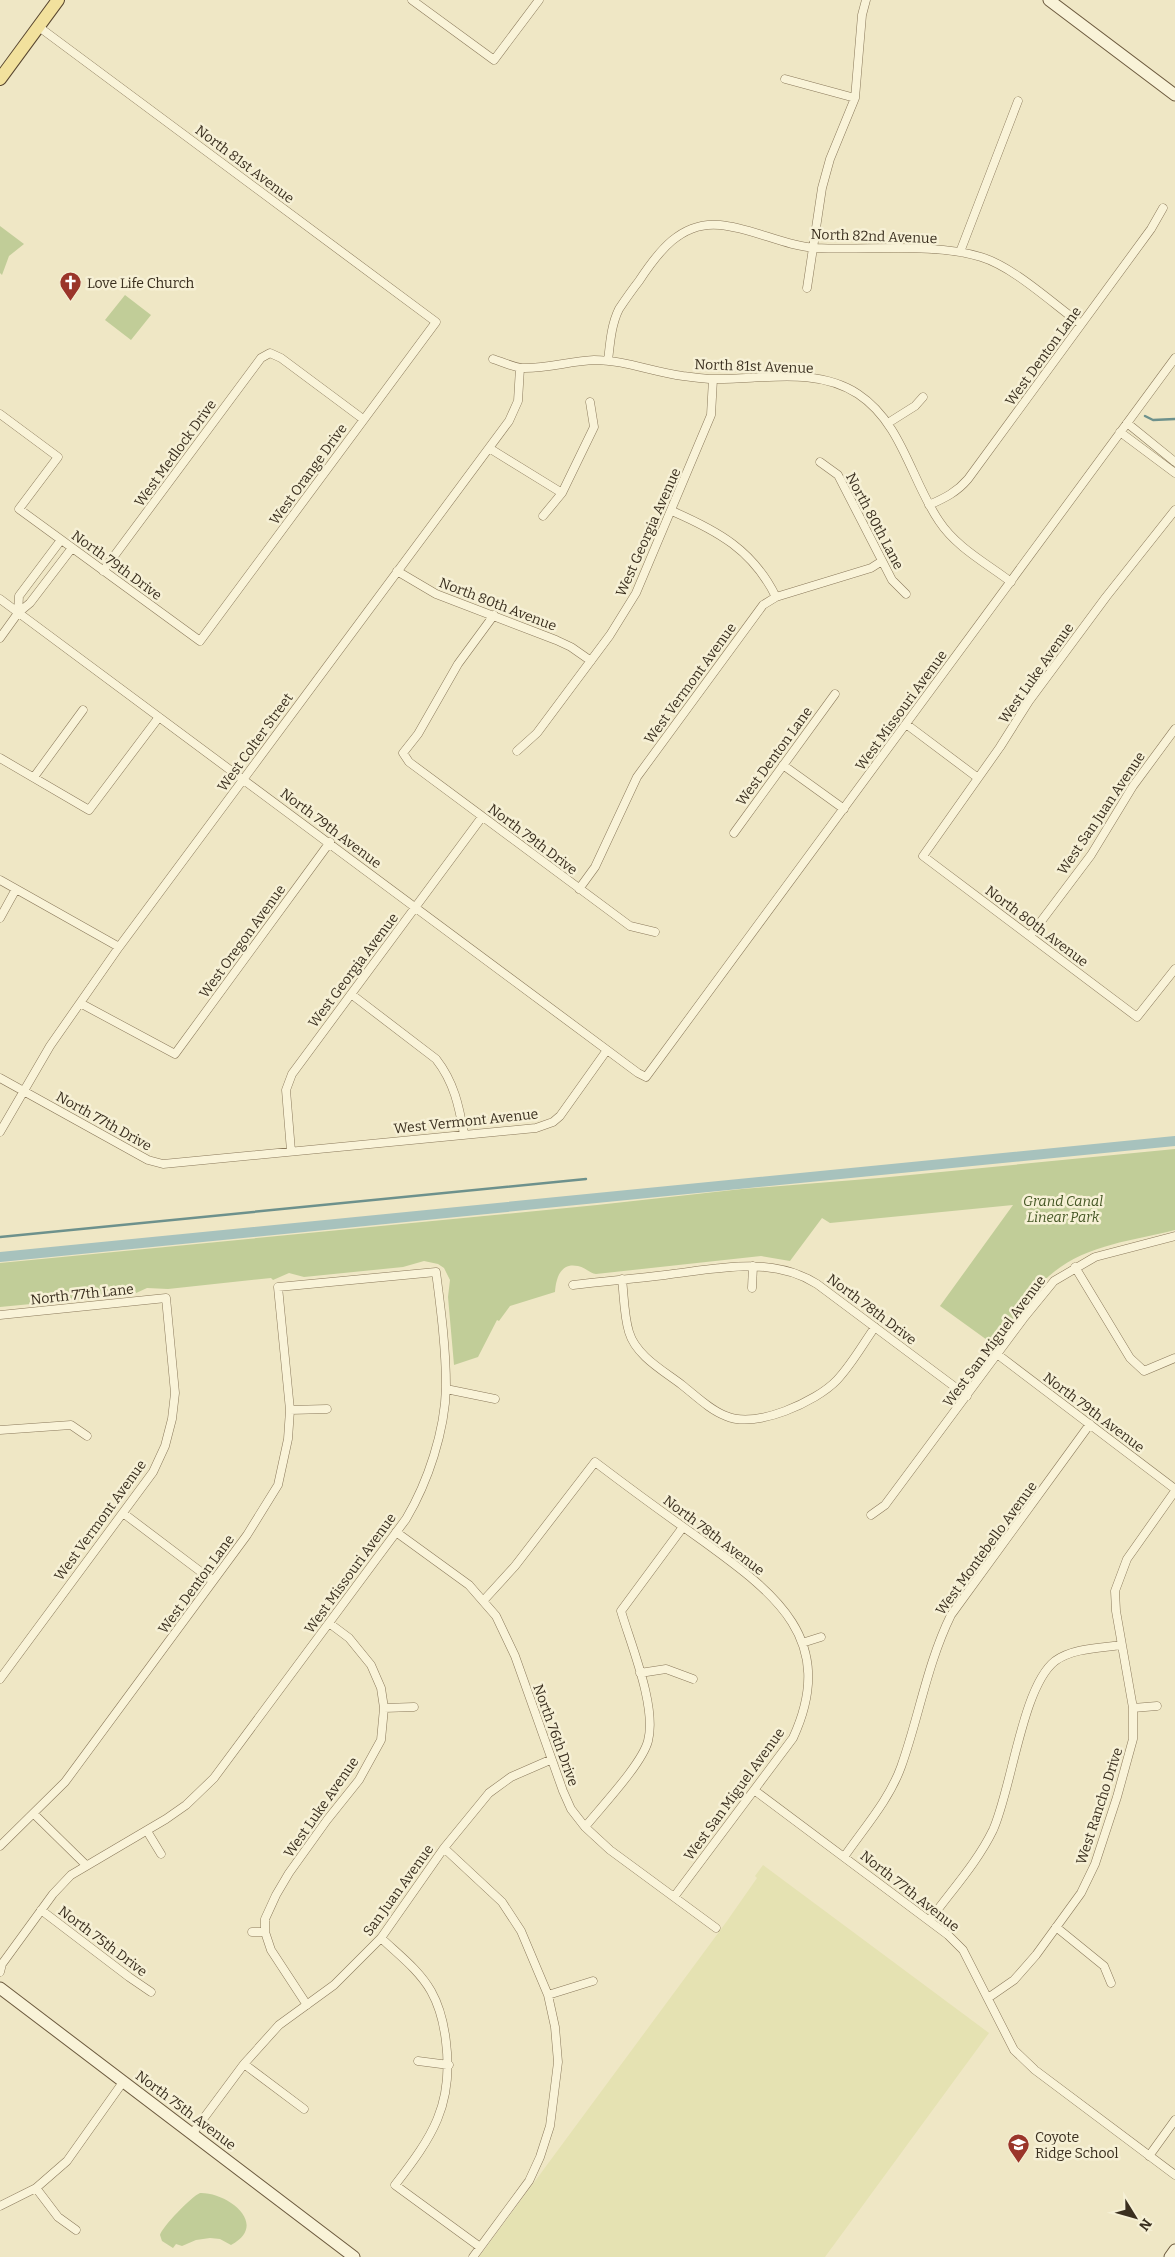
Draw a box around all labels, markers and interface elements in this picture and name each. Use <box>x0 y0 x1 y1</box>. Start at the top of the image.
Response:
street label: North 81st Avenue <box>192 122 297 207</box>
street label: North 82nd Avenue <box>810 226 938 247</box>
church icon: Love Life Church <box>59 271 83 302</box>
place label: Love Life Church <box>87 275 195 292</box>
street label: West Denton Lane <box>1002 303 1085 409</box>
street label: North 81st Avenue <box>694 356 814 377</box>
street label: West Medlock Drive <box>131 397 220 510</box>
street label: West Orange Drive <box>266 421 351 528</box>
street label: West Georgia Avenue <box>612 465 684 599</box>
street label: North 80th Lane <box>842 470 907 573</box>
street label: North 79th Drive <box>68 527 165 604</box>
street label: North 80th Avenue <box>437 574 559 635</box>
street label: West Vermont Avenue <box>641 620 740 747</box>
street label: West Luke Avenue <box>995 620 1077 727</box>
street label: West Missouri Avenue <box>852 647 951 774</box>
street label: West Colter Street <box>214 690 297 795</box>
street label: West Denton Lane <box>733 703 816 809</box>
street label: West San Juan Avenue <box>1054 749 1149 878</box>
street label: North 79th Avenue <box>277 785 385 872</box>
street label: North 79th Drive <box>485 800 581 879</box>
street label: West Oregon Avenue <box>196 881 289 1001</box>
street label: North 80th Avenue <box>982 882 1092 971</box>
street label: West Georgia Avenue <box>305 910 402 1031</box>
street label: North 77th Drive <box>53 1088 154 1155</box>
street label: West Vermont Avenue <box>393 1105 539 1138</box>
park label: Grand Canal Linear Park <box>1023 1193 1103 1226</box>
street label: North 78th Drive <box>824 1270 920 1349</box>
street label: West San Miguel Avenue <box>940 1272 1049 1410</box>
street label: North 77th Lane <box>30 1281 135 1308</box>
street label: North 79th Avenue <box>1040 1369 1148 1456</box>
street label: West Vermont Avenue <box>51 1457 150 1584</box>
street label: West Montebello Avenue <box>932 1478 1041 1618</box>
street label: North 78th Avenue <box>660 1492 768 1579</box>
street label: West Missouri Avenue <box>301 1510 400 1637</box>
street label: West Denton Lane <box>155 1531 238 1637</box>
street label: North 76th Drive <box>529 1682 582 1789</box>
street label: West San Miguel Avenue <box>681 1725 788 1864</box>
street label: West Rancho Drive <box>1073 1746 1126 1867</box>
street label: West Luke Avenue <box>280 1754 362 1861</box>
street label: San Juan Avenue <box>359 1841 437 1939</box>
street label: North 77th Avenue <box>857 1847 963 1935</box>
street label: North 75th Drive <box>55 1902 150 1980</box>
street label: North 75th Avenue <box>132 2067 239 2154</box>
place label: Coyote Ridge School <box>1035 2129 1119 2162</box>
school or university icon: Coyote Ridge School <box>1007 2133 1031 2164</box>
north arrow <box>1110 2192 1160 2242</box>
text: N <box>1135 2215 1155 2234</box>

